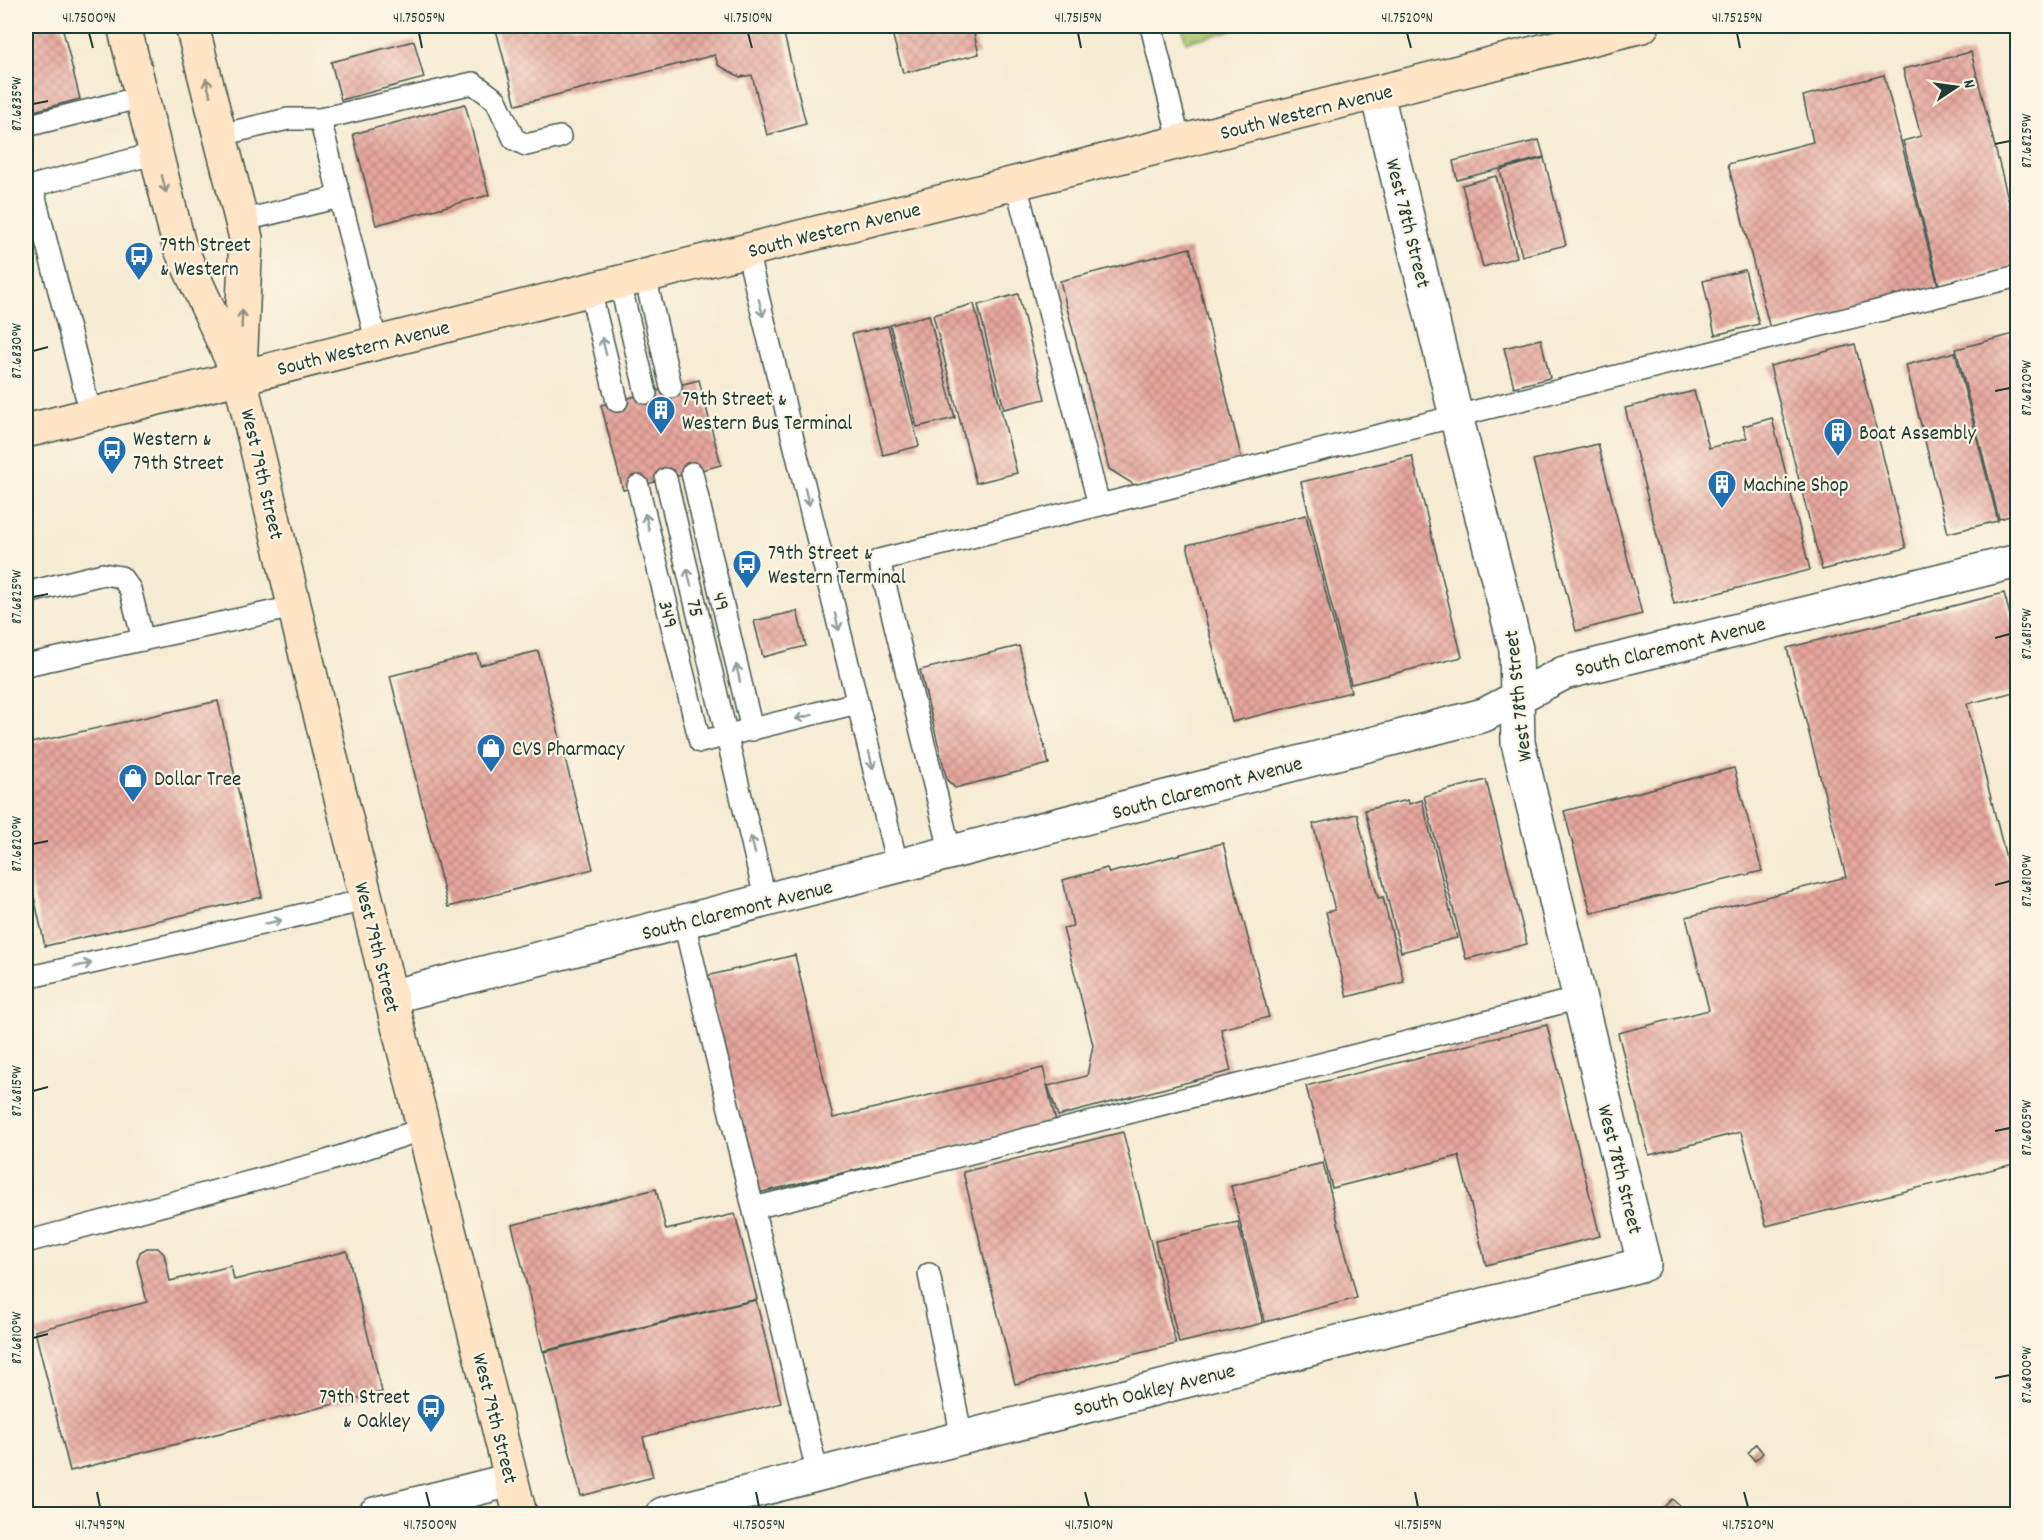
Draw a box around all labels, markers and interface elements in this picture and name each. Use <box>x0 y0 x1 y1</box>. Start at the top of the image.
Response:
text: 41.7500°N <box>62 8 116 30</box>
text: 41.7505°N <box>393 8 445 30</box>
text: 41.7510°N <box>724 8 772 30</box>
text: 41.7515°N <box>1054 8 1102 30</box>
text: 41.7520°N <box>1381 8 1433 30</box>
text: 41.7525°N <box>1712 8 1762 30</box>
north arrow <box>1926 57 1986 117</box>
text: 87.6835°W <box>7 76 29 131</box>
one-way arrow <box>201 78 213 97</box>
street label: South Western Avenue <box>1217 78 1396 150</box>
text: N <box>1956 78 1980 91</box>
text: 87.6825°W <box>2017 113 2039 168</box>
street label: West 78th Street <box>1376 156 1437 292</box>
one-way arrow <box>159 174 171 193</box>
street label: South Western Avenue <box>745 196 924 268</box>
place label: 79th Street & Western <box>160 232 251 286</box>
bus stop icon: 79th Street & Western <box>123 240 155 282</box>
one-way arrow <box>756 298 767 317</box>
one-way arrow <box>237 310 248 330</box>
street label: South Western Avenue <box>274 314 453 386</box>
text: 87.6830°W <box>7 323 29 379</box>
one-way arrow <box>597 336 609 355</box>
text: 87.6820°W <box>2017 360 2039 416</box>
place label: 79th Street & Western Bus Terminal <box>682 386 852 440</box>
building icon: 79th Street & Western Bus Terminal <box>645 394 677 436</box>
street label: West 79th Street <box>230 406 290 543</box>
building icon: Boat Assembly <box>1822 416 1854 458</box>
place label: Boat Assembly <box>1859 420 1977 450</box>
place label: Western & 79th Street <box>133 426 224 480</box>
bus stop icon: Western & 79th Street <box>96 434 128 476</box>
building icon: Machine Shop <box>1706 468 1738 510</box>
place label: Machine Shop <box>1743 472 1849 502</box>
one-way arrow <box>802 487 814 506</box>
one-way arrow <box>640 513 652 532</box>
place label: 79th Street & Western Terminal <box>768 540 906 594</box>
bus stop icon: 79th Street & Western Terminal <box>731 548 763 590</box>
one-way arrow <box>682 568 694 587</box>
text: 87.6825°W <box>7 569 29 624</box>
street label: 49 <box>702 589 736 614</box>
street label: 75 <box>676 597 710 621</box>
street label: 349 <box>648 598 684 632</box>
text: 87.6815°W <box>2017 608 2039 660</box>
street label: South Claremont Avenue <box>1572 611 1769 687</box>
one-way arrow <box>832 612 844 631</box>
street label: West 78th Street <box>1498 628 1542 763</box>
one-way arrow <box>732 664 744 683</box>
one-way arrow <box>795 711 814 723</box>
shop icon: CVS Pharmacy <box>475 732 507 774</box>
place label: CVS Pharmacy <box>512 736 625 766</box>
one-way arrow <box>866 750 878 769</box>
street label: South Claremont Avenue <box>1109 750 1306 830</box>
shop icon: Dollar Tree <box>117 762 149 804</box>
place label: Dollar Tree <box>154 766 241 796</box>
text: 87.6820°W <box>7 816 29 872</box>
one-way arrow <box>746 836 758 855</box>
text: 87.6810°W <box>2017 854 2039 907</box>
street label: South Claremont Avenue <box>639 874 836 950</box>
street label: West 79th Street <box>344 879 406 1016</box>
one-way arrow <box>262 916 282 927</box>
one-way arrow <box>73 959 92 971</box>
text: 87.6815°W <box>7 1065 29 1117</box>
text: 87.6805°W <box>2017 1100 2039 1156</box>
street label: West 78th Street <box>1588 1102 1649 1238</box>
text: 87.6810°W <box>7 1311 29 1364</box>
text: 87.6800°W <box>2017 1346 2039 1404</box>
street label: West 79th Street <box>462 1350 524 1487</box>
street label: South Oakley Avenue <box>1071 1357 1239 1426</box>
place label: 79th Street & Oakley <box>319 1384 410 1438</box>
bus stop icon: 79th Street & Oakley <box>415 1392 447 1434</box>
text: 41.7495°N <box>75 1515 125 1537</box>
text: 41.7500°N <box>403 1515 457 1537</box>
text: 41.7505°N <box>733 1515 785 1537</box>
text: 41.7510°N <box>1065 1515 1113 1537</box>
text: 41.7515°N <box>1394 1515 1442 1537</box>
text: 41.7520°N <box>1722 1515 1774 1537</box>

